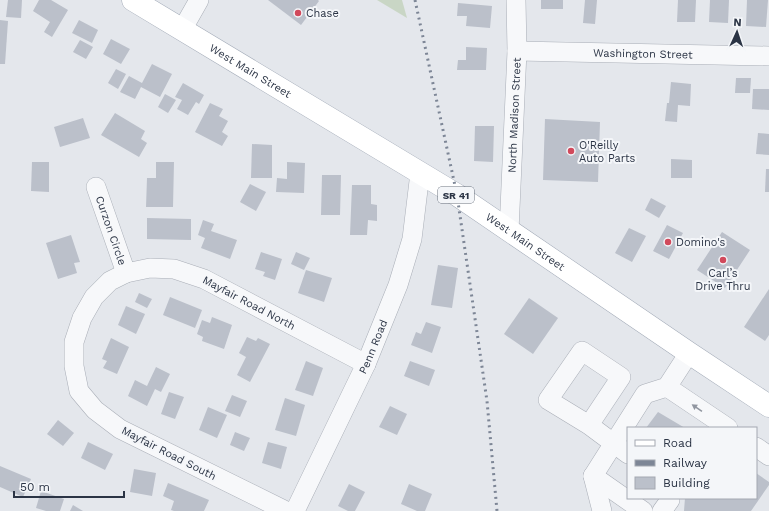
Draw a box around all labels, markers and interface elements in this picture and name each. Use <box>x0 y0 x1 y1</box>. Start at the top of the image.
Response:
place label: Chase <box>306 7 339 20</box>
marker: Chase <box>293 8 303 18</box>
north arrow <box>717 12 757 52</box>
text: N <box>733 16 742 29</box>
street label: West Main Street <box>207 42 294 101</box>
street label: Washington Street <box>593 47 693 61</box>
street label: North Madison Street <box>506 57 524 173</box>
place label: O'Reilly Auto Parts <box>579 139 636 165</box>
marker: O'Reilly Auto Parts <box>566 146 576 156</box>
road number: SR 41 <box>438 187 474 203</box>
street label: Curzon Circle <box>93 194 129 267</box>
street label: West Main Street <box>483 211 568 274</box>
place label: Domino's <box>676 236 726 249</box>
marker: Domino's <box>663 237 673 247</box>
marker: Carl’s Drive Thru <box>718 255 728 265</box>
place label: Carl’s Drive Thru <box>695 267 751 293</box>
street label: Mayfair Road North <box>200 273 298 333</box>
street label: Penn Road <box>356 318 390 376</box>
one-way arrow <box>692 404 703 411</box>
street label: Mayfair Road South <box>119 424 218 483</box>
legend <box>627 427 757 499</box>
text: Road <box>663 436 692 450</box>
text: Railway <box>663 456 708 470</box>
scale bar <box>14 473 124 499</box>
text: Building <box>663 476 710 490</box>
text: 50 m <box>20 480 50 494</box>

